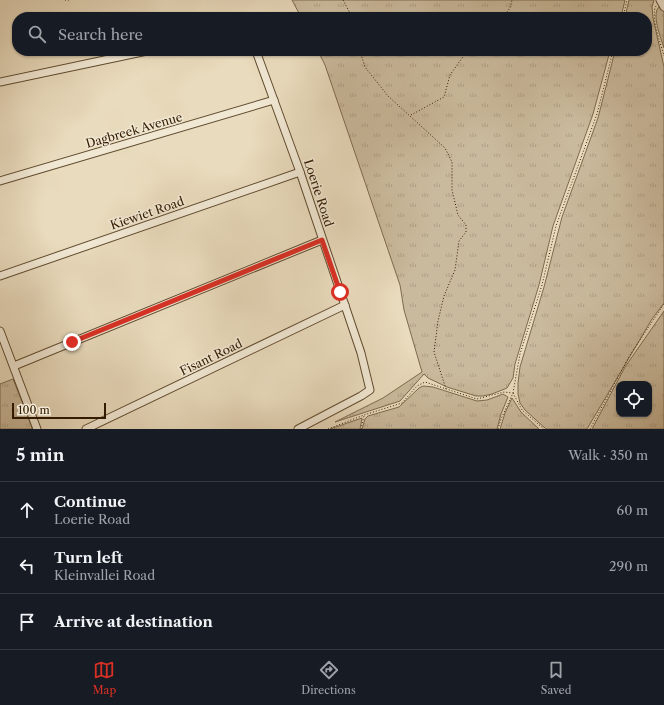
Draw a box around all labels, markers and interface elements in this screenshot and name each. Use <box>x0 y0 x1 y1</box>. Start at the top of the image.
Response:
search box <box>12 12 652 56</box>
icon: search <box>26 23 48 45</box>
text: Search here <box>58 25 143 44</box>
street label: Dagbreek Avenue <box>84 109 184 151</box>
street label: Loerie Road <box>301 157 337 229</box>
street label: Kiewiet Road <box>108 193 186 233</box>
route start <box>331 283 349 301</box>
route end <box>63 333 81 351</box>
street label: Fisant Road <box>177 335 245 379</box>
map controls <box>616 381 652 417</box>
button: locate <box>616 381 652 417</box>
scale bar <box>12 401 106 420</box>
text: 100 m <box>18 403 50 417</box>
text: 5 min <box>16 445 64 465</box>
text: Walk · 350 m <box>568 447 648 463</box>
text: Continue <box>54 492 126 511</box>
icon: ahead <box>16 499 38 521</box>
text: 60 m <box>617 502 648 518</box>
text: Loerie Road <box>54 511 130 527</box>
text: Turn left <box>54 548 123 567</box>
icon: left <box>16 555 38 577</box>
text: 290 m <box>609 558 648 574</box>
text: Kleinvallei Road <box>54 567 155 583</box>
icon: arrive <box>16 611 38 633</box>
text: Arrive at destination <box>54 612 213 631</box>
tab: Map <box>93 659 116 697</box>
tab: Directions <box>301 659 356 697</box>
tab: Saved <box>541 659 571 697</box>

